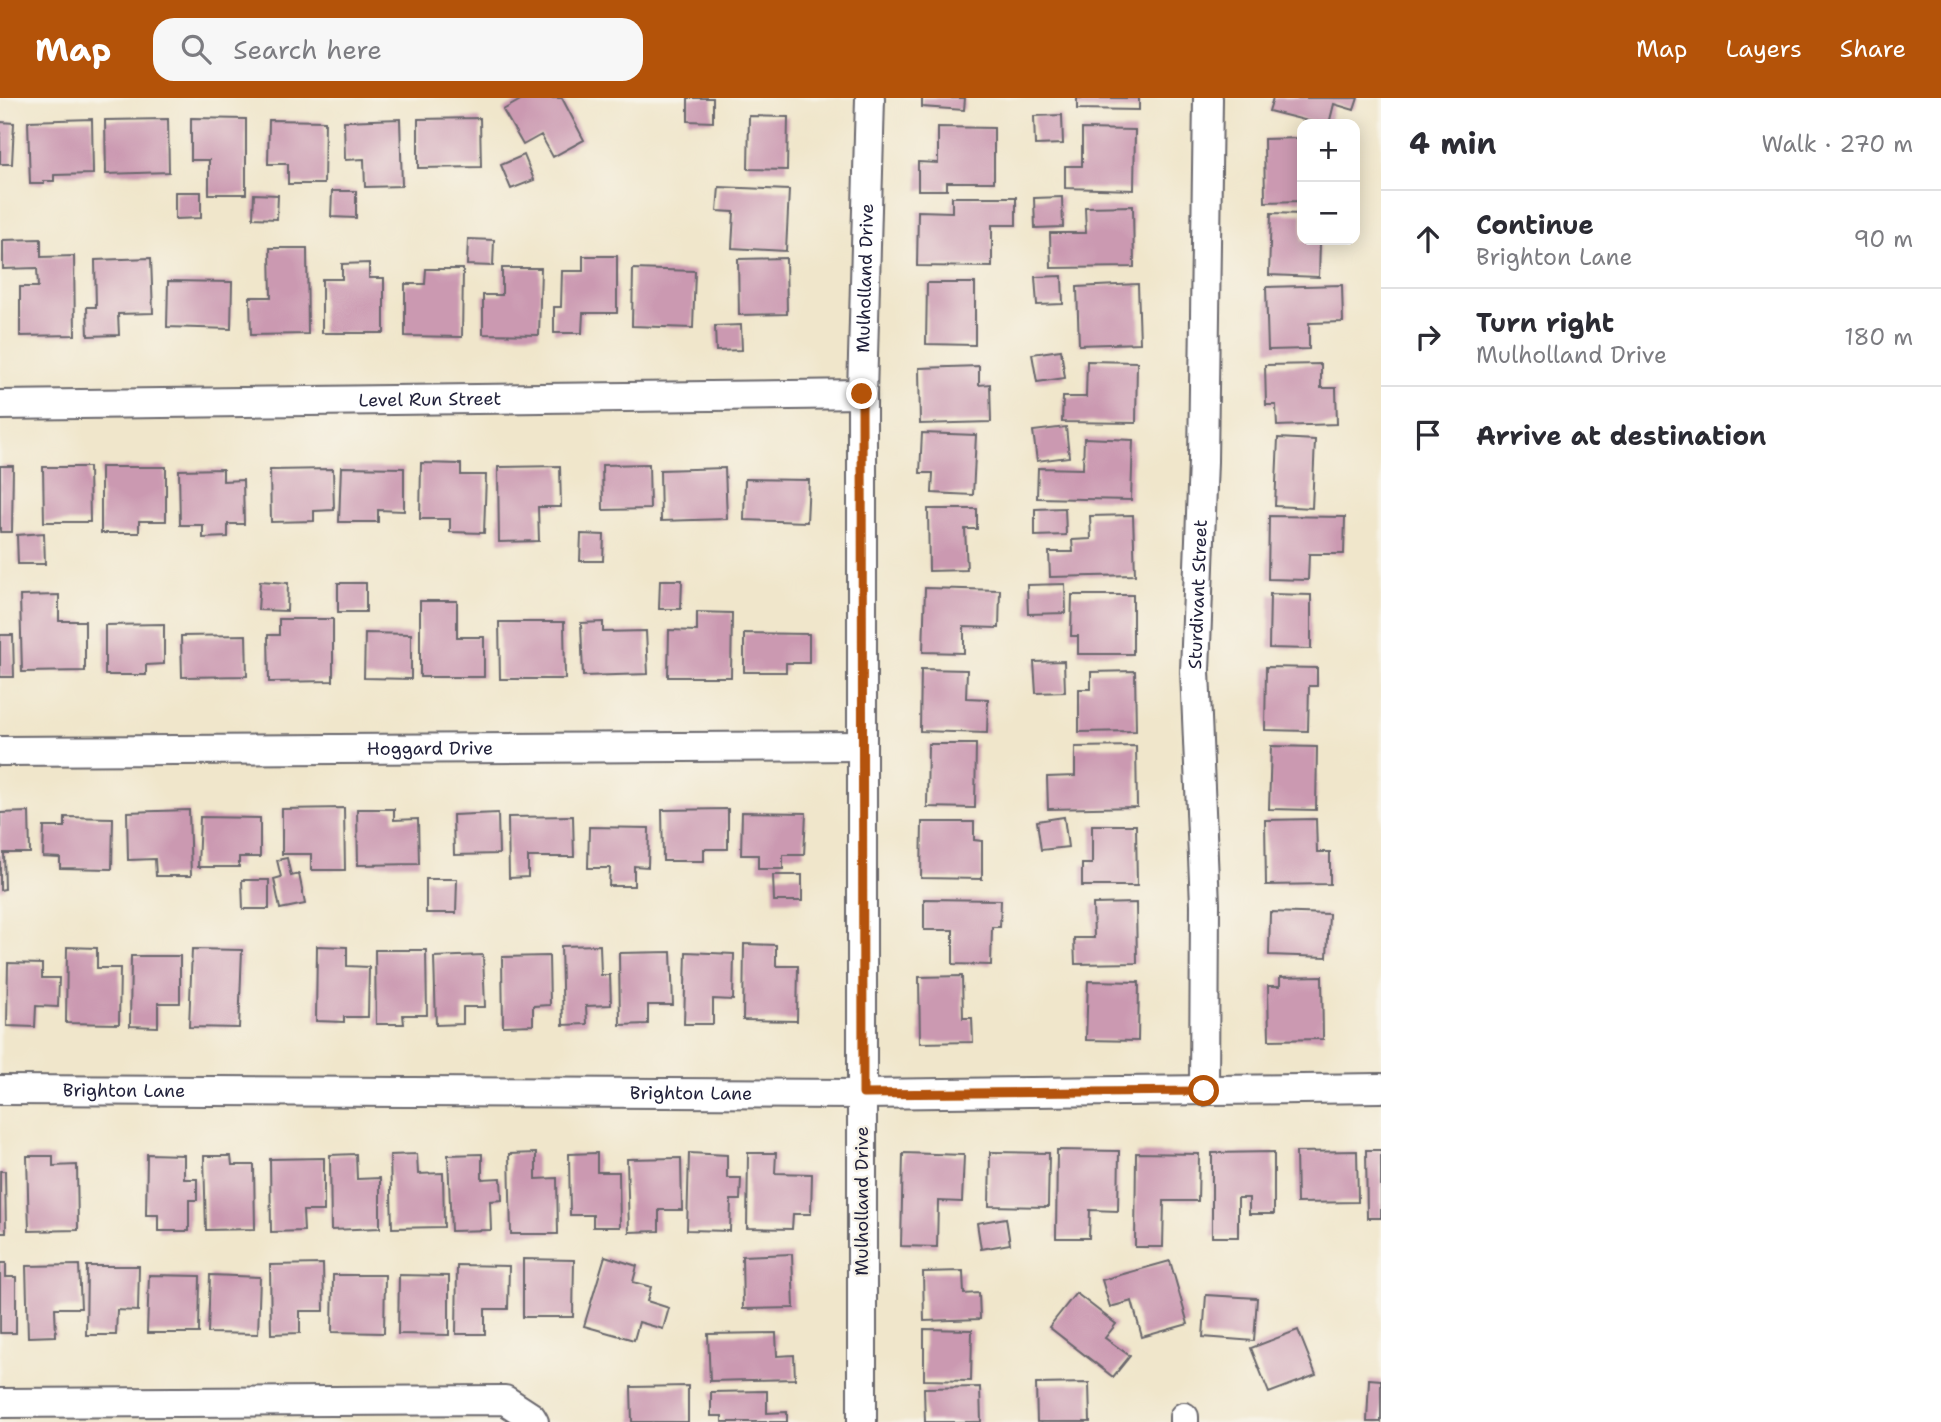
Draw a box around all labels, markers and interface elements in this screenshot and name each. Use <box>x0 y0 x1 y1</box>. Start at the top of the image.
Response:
search box <box>153 18 643 81</box>
text: Map <box>35 27 111 72</box>
icon: search <box>177 30 215 68</box>
text: Search here <box>233 32 382 67</box>
text: Map <box>1636 33 1687 65</box>
text: Layers <box>1725 33 1802 65</box>
text: Share <box>1840 33 1906 65</box>
map controls <box>1297 119 1360 245</box>
button: + <box>1297 119 1360 182</box>
text: 4 min <box>1409 123 1496 164</box>
text: Walk · 270 m <box>1761 129 1913 159</box>
button: − <box>1297 182 1360 245</box>
street label: Mulholland Drive <box>851 203 879 353</box>
text: Continue <box>1476 207 1594 242</box>
icon: ahead <box>1409 220 1447 258</box>
text: 90 m <box>1853 224 1913 254</box>
text: Brighton Lane <box>1476 242 1633 272</box>
text: Turn right <box>1476 305 1614 340</box>
icon: right <box>1409 318 1447 356</box>
text: 180 m <box>1844 322 1913 352</box>
text: Mulholland Drive <box>1476 340 1667 370</box>
route end <box>846 378 877 409</box>
street label: Level Run Street <box>358 387 502 412</box>
icon: arrive <box>1409 416 1447 454</box>
text: Arrive at destination <box>1476 418 1766 453</box>
street label: Sturdivant Street <box>1183 519 1213 670</box>
street label: Hoggard Drive <box>367 736 493 761</box>
route start <box>1188 1075 1219 1106</box>
street label: Brighton Lane <box>63 1078 185 1103</box>
street label: Brighton Lane <box>630 1081 752 1105</box>
street label: Mulholland Drive <box>850 1126 874 1276</box>

